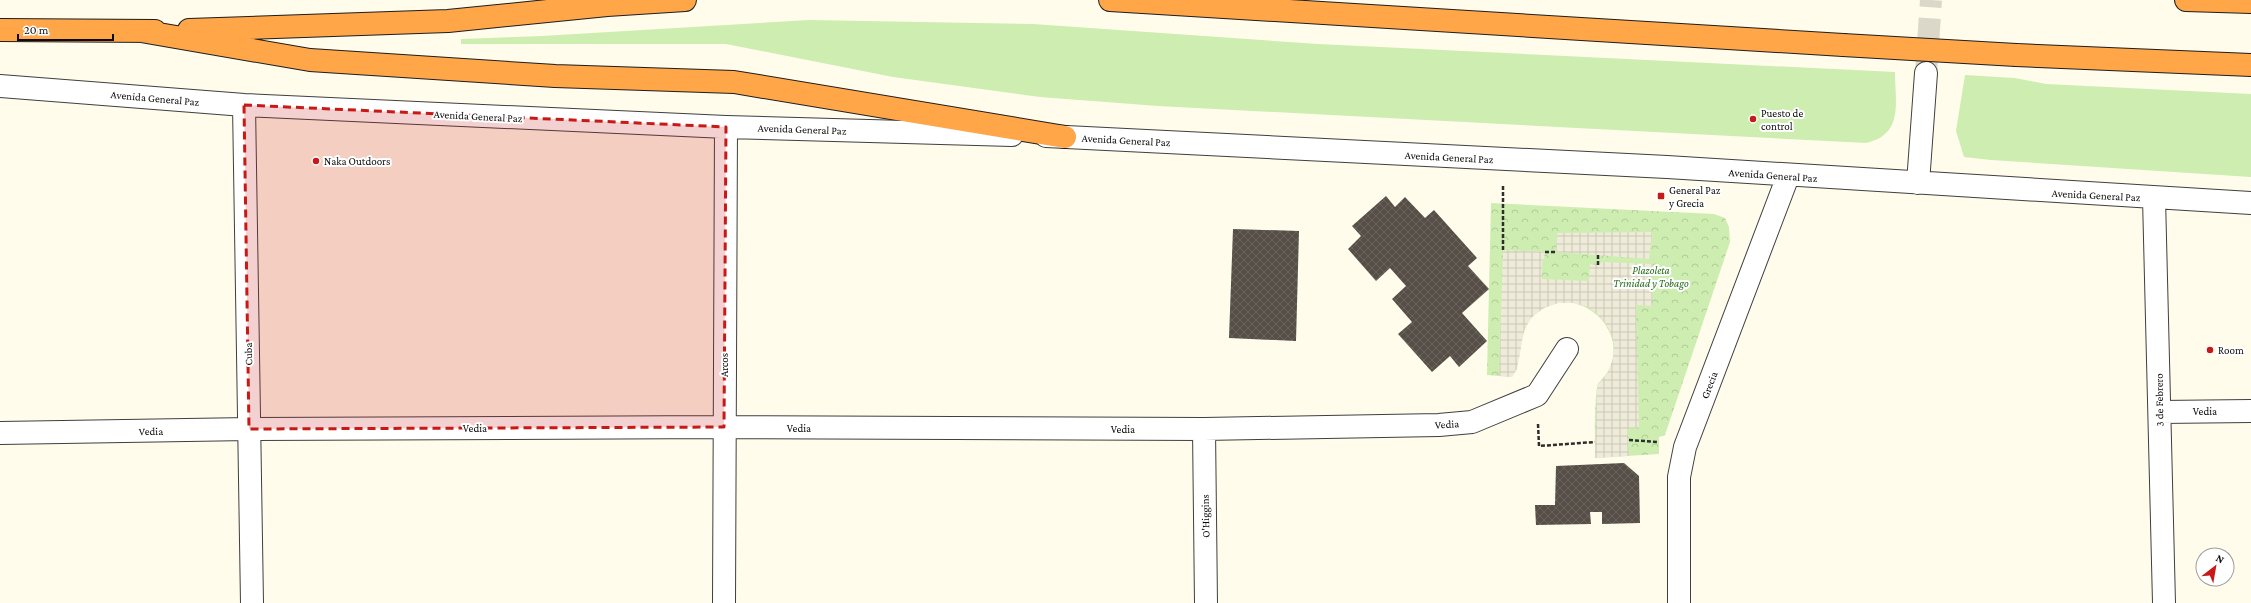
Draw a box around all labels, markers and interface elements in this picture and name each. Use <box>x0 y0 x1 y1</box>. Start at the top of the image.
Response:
scale bar <box>18 16 113 42</box>
text: 20 m <box>24 23 49 37</box>
street label: Avenida General Paz <box>110 88 200 108</box>
place label: Puesto de control <box>1761 107 1803 132</box>
street label: Avenida General Paz <box>433 108 523 124</box>
marker: Puesto de control <box>1748 114 1758 124</box>
street label: Avenida General Paz <box>757 121 847 137</box>
street label: Avenida General Paz <box>1081 132 1171 148</box>
street label: Avenida General Paz <box>1404 149 1494 165</box>
place label: Naka Outdoors <box>324 155 390 167</box>
marker: Naka Outdoors <box>311 156 321 166</box>
street label: Avenida General Paz <box>1728 166 1818 184</box>
place label: General Paz y Grecia <box>1668 184 1721 210</box>
street label: Avenida General Paz <box>2051 187 2141 203</box>
marker: General Paz y Grecia <box>1656 191 1666 201</box>
park label: Plazoleta Trinidad y Tobago <box>1613 264 1689 290</box>
street label: Cuba <box>242 342 254 366</box>
place label: Room <box>2218 344 2244 356</box>
marker: Room <box>2205 345 2215 355</box>
street label: Arcos <box>718 353 730 377</box>
street label: Grecia <box>1698 370 1720 400</box>
street label: 3 de Febrero <box>2153 373 2165 427</box>
street label: Vedia <box>2193 405 2217 417</box>
street label: Vedia <box>1434 417 1460 431</box>
street label: Vedia <box>463 422 487 434</box>
street label: Vedia <box>787 422 811 434</box>
street label: Vedia <box>1111 423 1135 435</box>
street label: Vedia <box>139 425 163 437</box>
street label: O'Higgins <box>1199 494 1212 538</box>
north arrow <box>2195 547 2235 587</box>
text: N <box>2214 551 2227 566</box>

